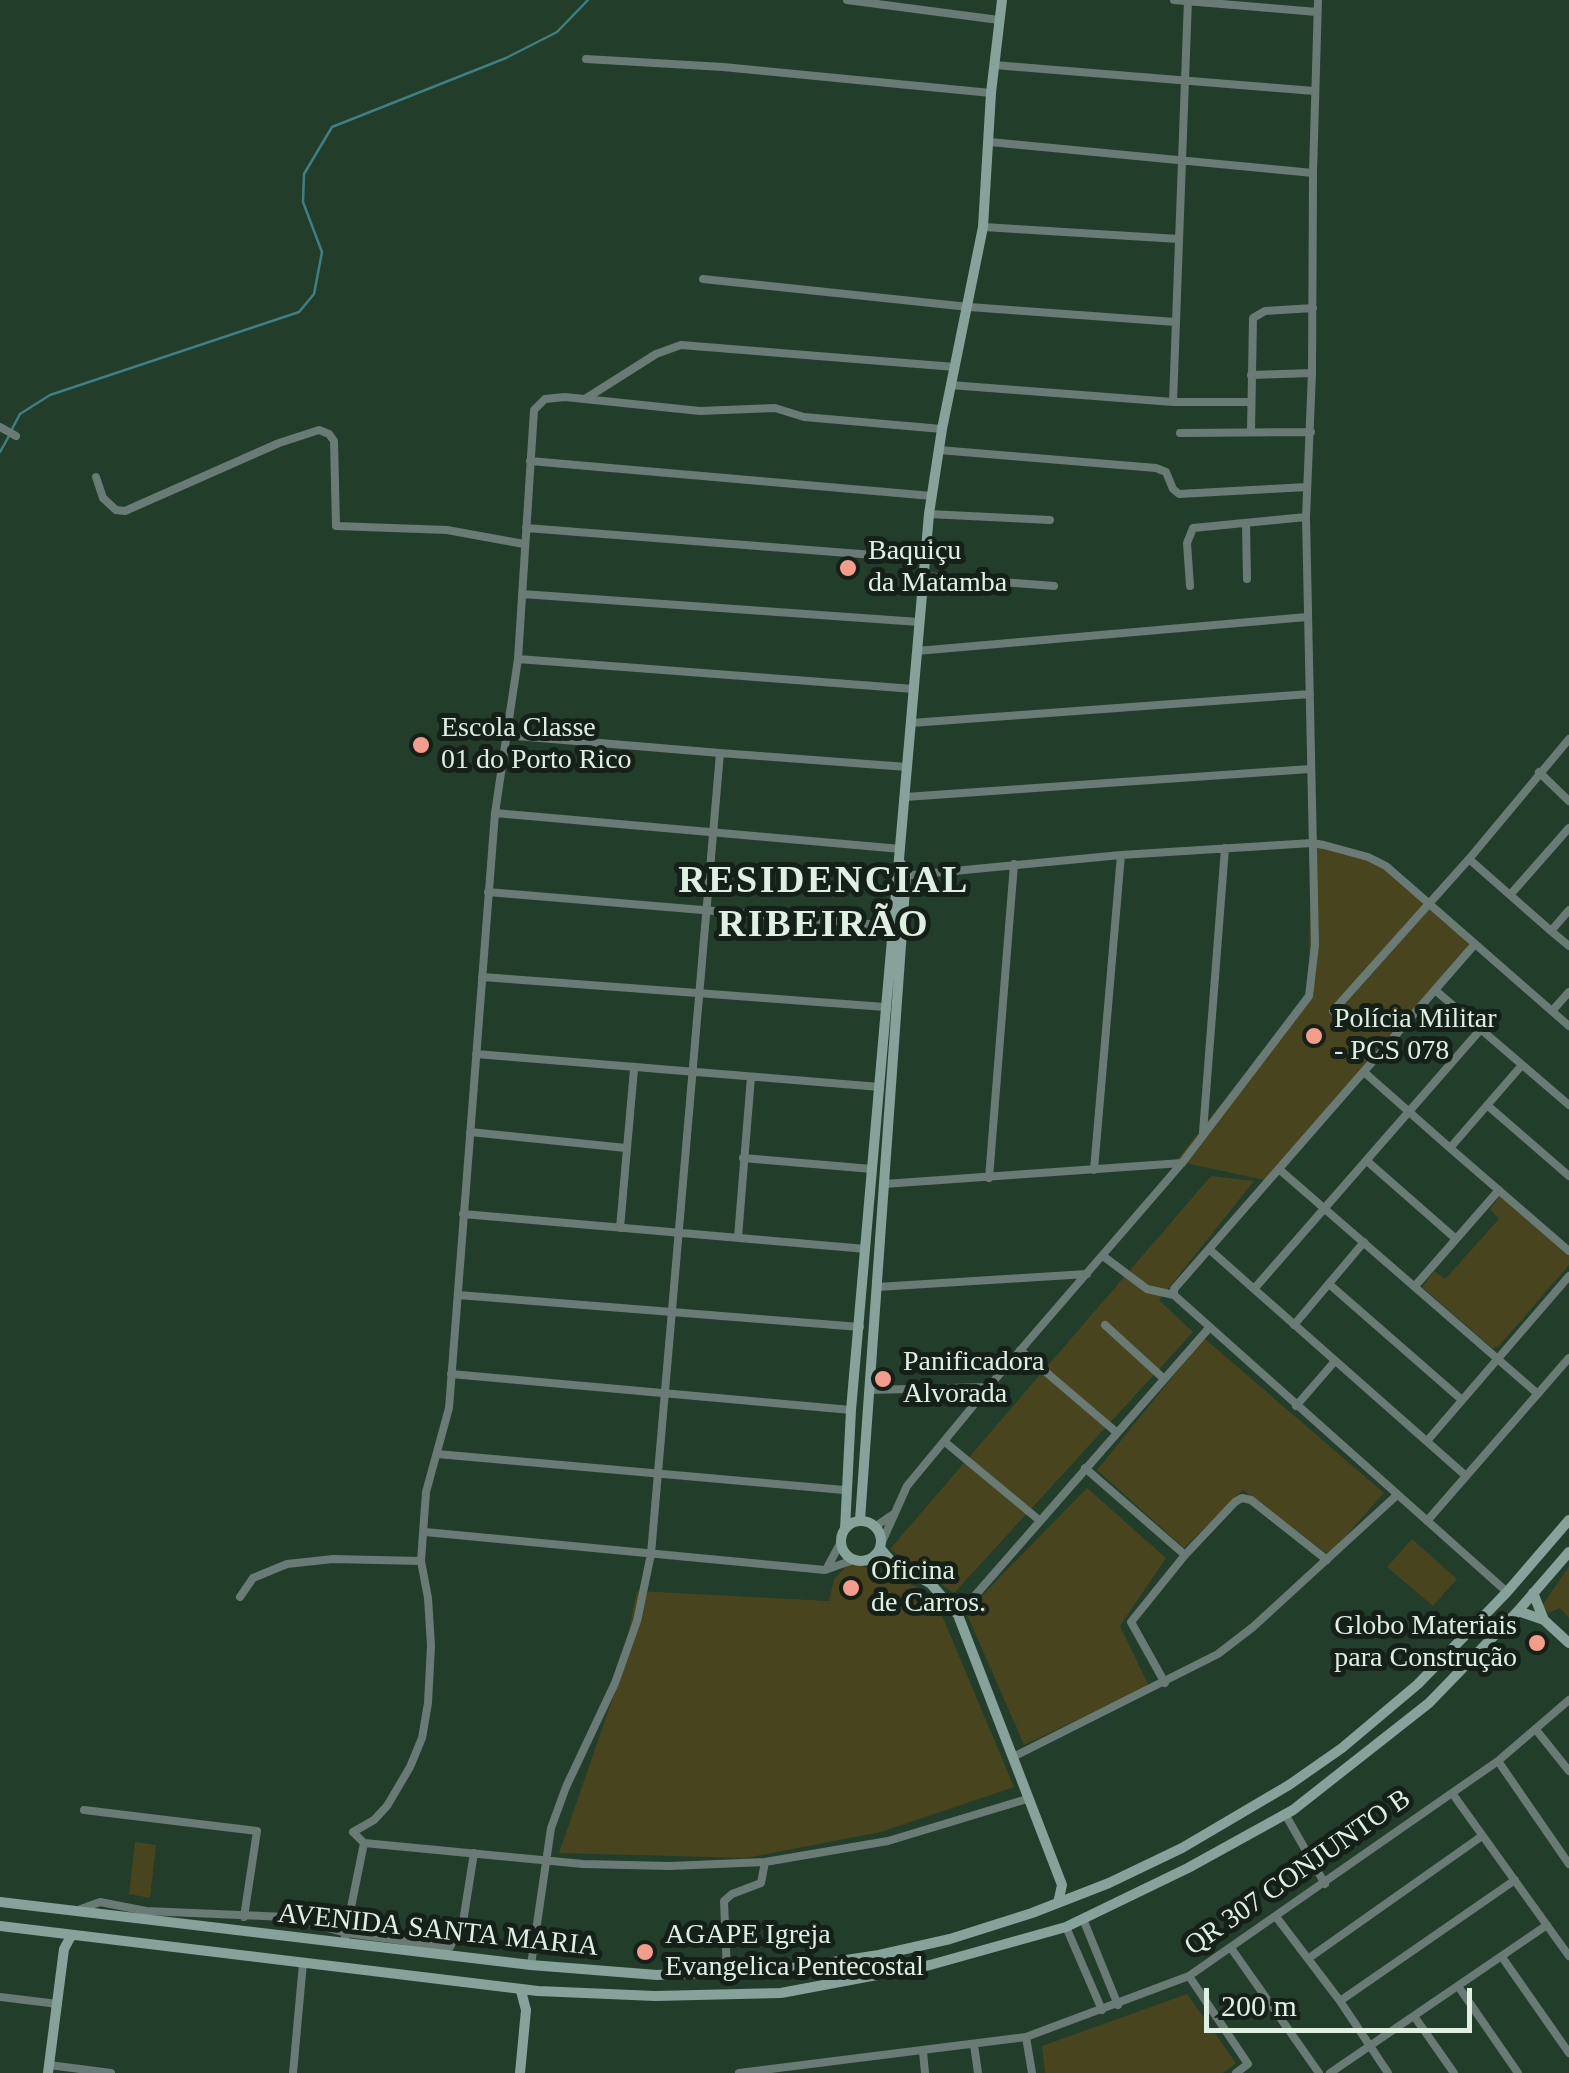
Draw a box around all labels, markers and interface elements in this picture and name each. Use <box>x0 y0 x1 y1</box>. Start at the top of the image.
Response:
place label: Baquiçu da Matamba <box>868 535 1007 601</box>
marker: Baquiçu da Matamba <box>837 557 859 579</box>
place label: Escola Classe 01 do Porto Rico <box>441 712 632 778</box>
marker: Escola Classe 01 do Porto Rico <box>410 734 432 756</box>
district label: RESIDENCIAL RIBEIRÃO <box>678 859 970 948</box>
place label: Polícia Militar - PCS 078 <box>1334 1003 1497 1069</box>
marker: Polícia Militar - PCS 078 <box>1303 1025 1325 1047</box>
place label: Panificadora Alvorada <box>903 1346 1044 1412</box>
marker: Panificadora Alvorada <box>872 1368 894 1390</box>
place label: Oficina de Carros. <box>871 1555 986 1621</box>
marker: Oficina de Carros. <box>840 1577 862 1599</box>
place label: Globo Materiais para Construção <box>1334 1610 1517 1676</box>
marker: Globo Materiais para Construção <box>1526 1632 1548 1654</box>
street label: QR 307 CONJUNTO B <box>1179 1782 1417 1964</box>
street label: AVENIDA SANTA MARIA <box>276 1897 600 1965</box>
place label: AGAPE Igreja Evangelica Pentecostal <box>665 1919 924 1985</box>
marker: AGAPE Igreja Evangelica Pentecostal <box>634 1941 656 1963</box>
scale bar <box>1209 1968 1476 2030</box>
text: 200 m <box>1221 1989 1297 2022</box>

